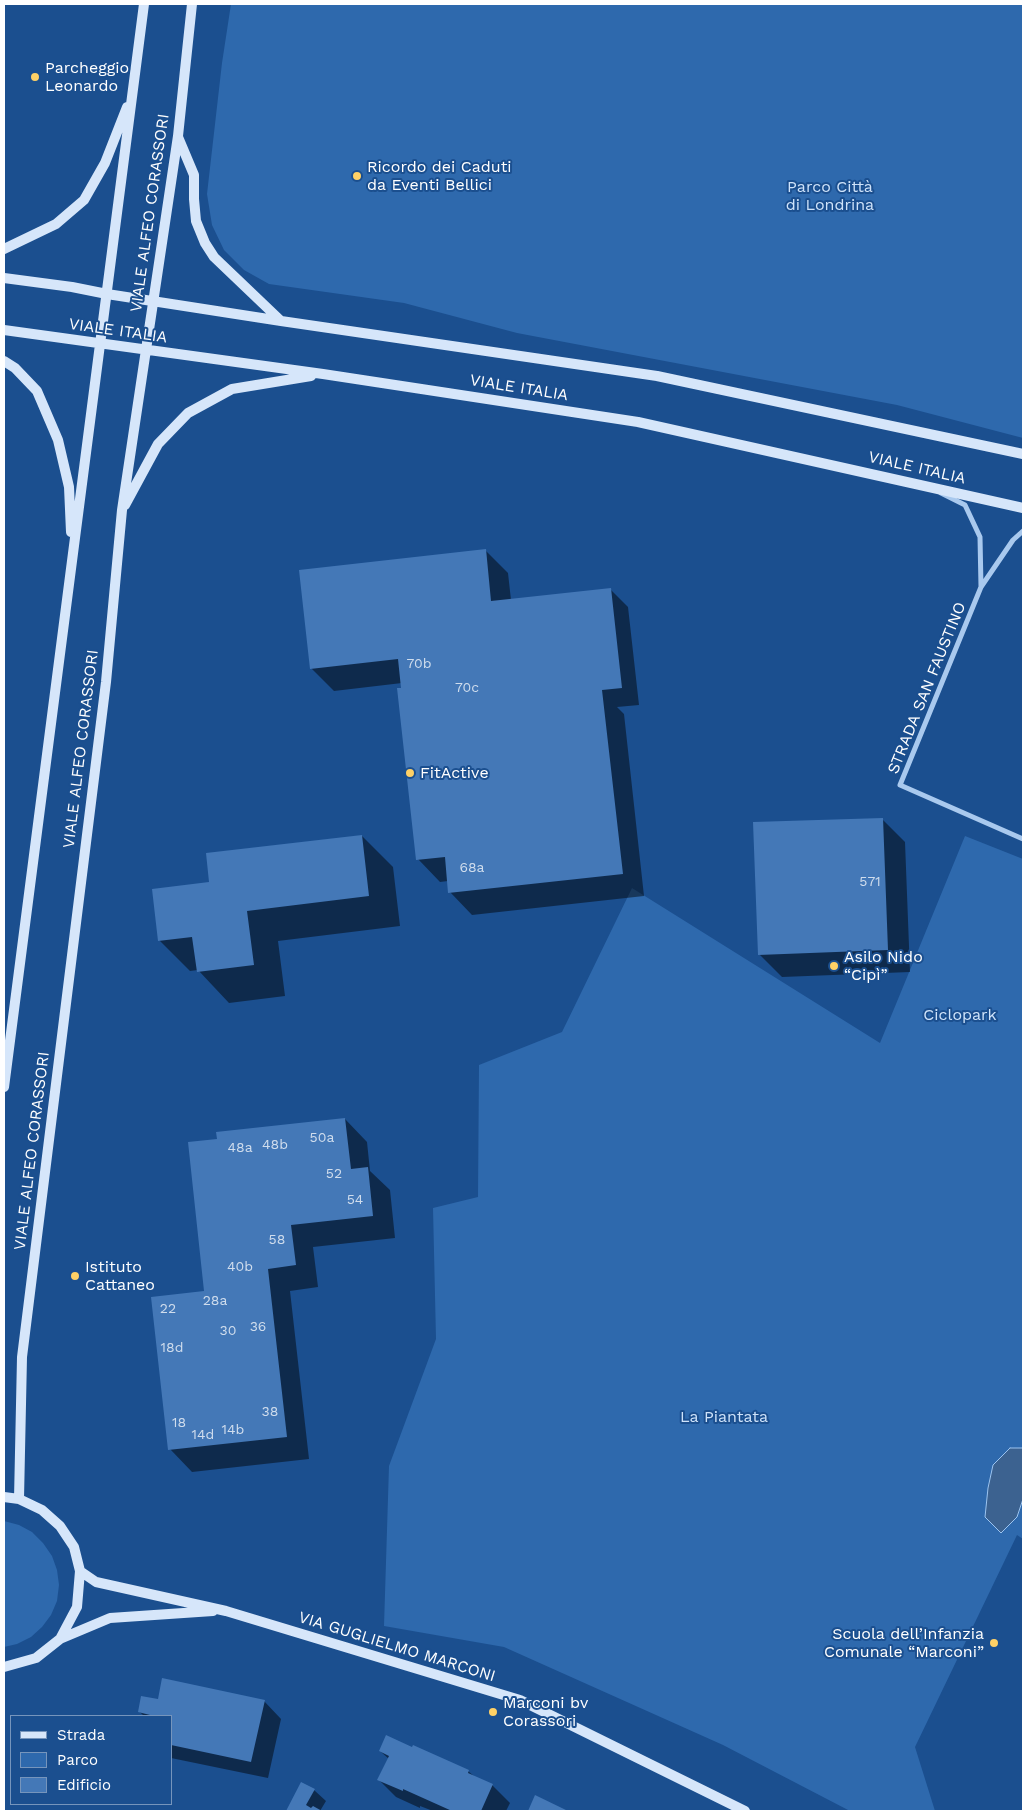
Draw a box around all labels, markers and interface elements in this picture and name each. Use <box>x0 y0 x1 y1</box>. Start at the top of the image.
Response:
place label: Parcheggio Leonardo <box>45 58 129 96</box>
marker: Parcheggio Leonardo <box>29 71 41 83</box>
street label: VIALE ALFEO CORASSORI <box>127 113 173 313</box>
place label: Ricordo dei Caduti da Eventi Bellici <box>367 157 512 195</box>
marker: Ricordo dei Caduti da Eventi Bellici <box>351 170 363 182</box>
park label: Parco Città di Londrina <box>786 177 874 215</box>
street label: VIALE ITALIA <box>68 315 168 347</box>
street label: VIALE ITALIA <box>468 371 570 405</box>
street label: VIALE ITALIA <box>866 447 968 489</box>
street label: STRADA SAN FAUSTINO <box>884 599 970 777</box>
street label: VIALE ALFEO CORASSORI <box>59 649 103 849</box>
house number: 70b <box>406 656 432 672</box>
house number: 70c <box>455 680 479 696</box>
place label: FitActive <box>420 763 489 783</box>
marker: FitActive <box>404 767 416 779</box>
house number: 68a <box>459 860 485 876</box>
house number: 571 <box>859 874 881 890</box>
place label: Asilo Nido “Cipì” <box>844 947 923 985</box>
marker: Asilo Nido “Cipì” <box>828 960 840 972</box>
park label: Ciclopark <box>923 1005 997 1025</box>
street label: VIALE ALFEO CORASSORI <box>10 1051 54 1251</box>
house number: 50a <box>310 1130 334 1146</box>
house number: 48b <box>262 1137 288 1153</box>
house number: 48a <box>227 1140 253 1156</box>
house number: 52 <box>326 1166 342 1182</box>
house number: 54 <box>347 1192 363 1208</box>
house number: 58 <box>269 1232 285 1248</box>
place label: Istituto Cattaneo <box>85 1257 155 1295</box>
house number: 40b <box>227 1259 253 1275</box>
marker: Istituto Cattaneo <box>69 1270 81 1282</box>
house number: 28a <box>203 1293 227 1309</box>
house number: 22 <box>160 1301 176 1317</box>
house number: 36 <box>250 1319 266 1335</box>
house number: 30 <box>220 1323 236 1339</box>
house number: 18d <box>161 1340 183 1356</box>
house number: 38 <box>262 1404 278 1420</box>
park label: La Piantata <box>680 1407 768 1427</box>
house number: 18 <box>172 1415 186 1431</box>
house number: 14b <box>222 1422 244 1438</box>
house number: 14d <box>192 1427 214 1443</box>
street label: VIA GUGLIELMO MARCONI <box>296 1608 498 1686</box>
place label: Scuola dell’Infanzia Comunale “Marconi” <box>824 1624 984 1662</box>
marker: Scuola dell’Infanzia Comunale “Marconi” <box>988 1637 1000 1649</box>
place label: Marconi bv Corassori <box>503 1693 588 1731</box>
marker: Marconi bv Corassori <box>487 1706 499 1718</box>
legend <box>10 1715 172 1805</box>
text: Strada <box>57 1726 105 1744</box>
text: Parco <box>57 1751 98 1769</box>
text: Edificio <box>57 1776 111 1794</box>

